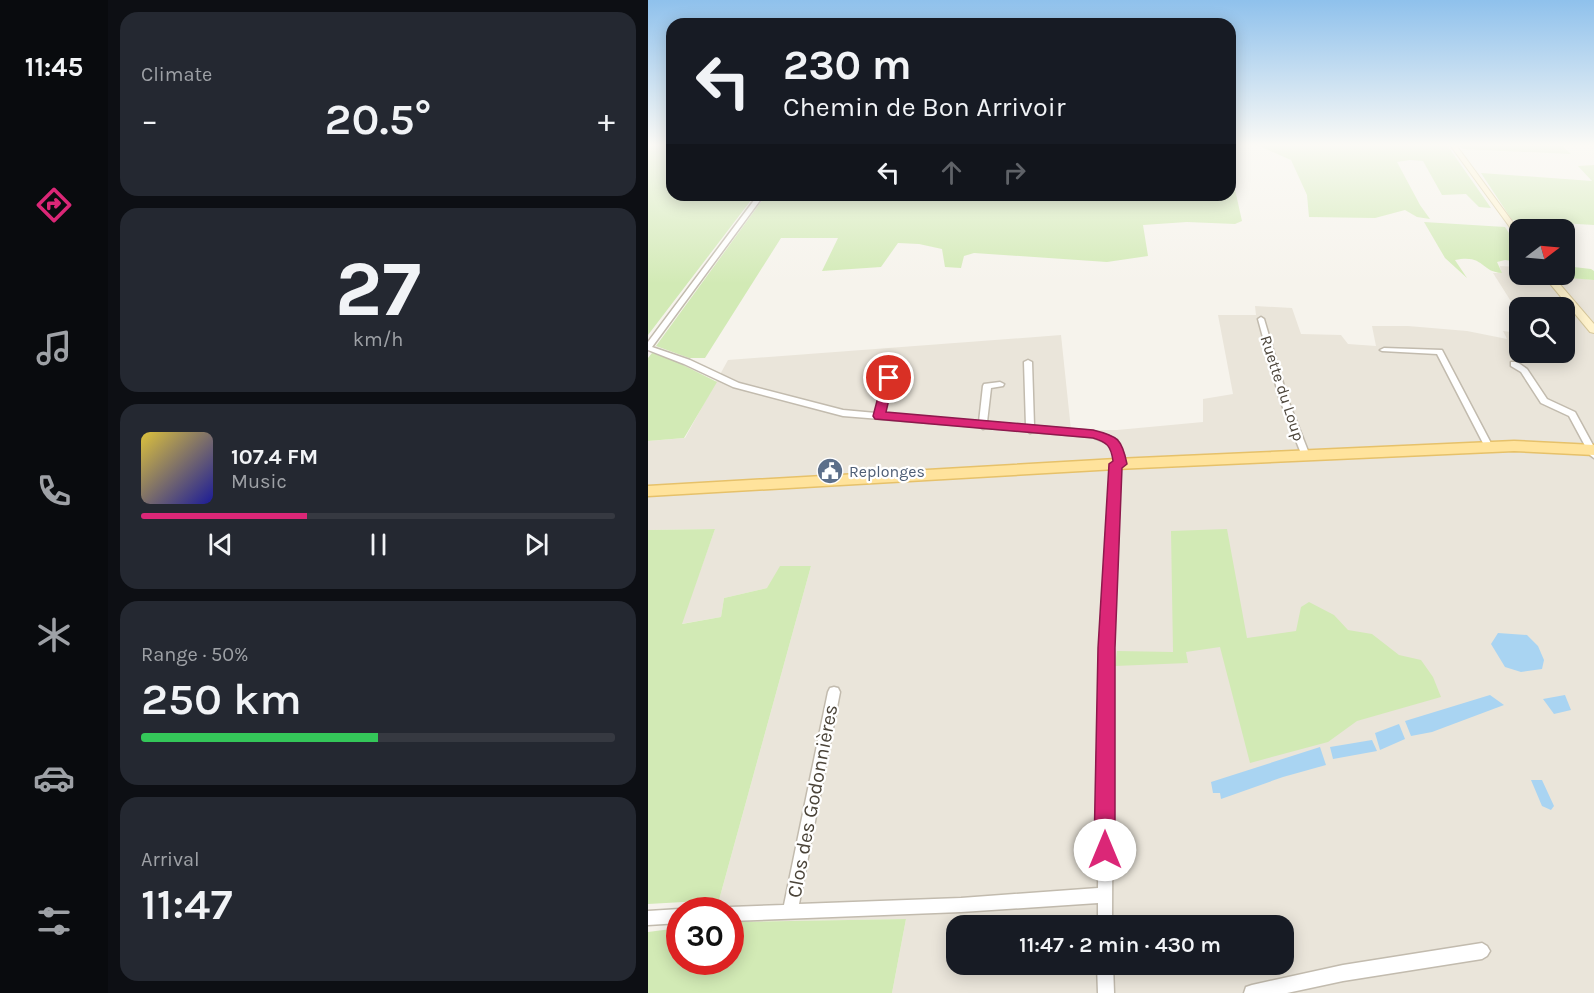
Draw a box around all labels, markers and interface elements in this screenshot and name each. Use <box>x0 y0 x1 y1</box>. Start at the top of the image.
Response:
text: 230 m <box>783 40 912 90</box>
icon: left <box>684 42 762 120</box>
text: 11:45 <box>25 51 83 83</box>
text: Climate <box>141 63 212 86</box>
text: Chemin de Bon Arrivoir <box>783 91 1065 123</box>
text: 20.5° <box>325 93 431 145</box>
text: − <box>141 101 158 139</box>
text: + <box>598 101 615 139</box>
icon: left <box>872 156 905 189</box>
icon: ahead <box>935 156 968 189</box>
icon: right <box>998 156 1031 189</box>
icon: directions <box>33 184 75 226</box>
north arrow <box>1509 219 1575 285</box>
map controls <box>1509 219 1575 363</box>
text: 27 <box>335 243 421 335</box>
button: search <box>1509 297 1575 363</box>
icon: music <box>33 327 75 369</box>
text: km/h <box>353 328 403 351</box>
street label: Ruette du Loup <box>1256 333 1309 443</box>
pin <box>863 352 914 403</box>
icon: arrive <box>872 361 905 394</box>
text: 107.4 FM <box>231 444 318 470</box>
public building icon: Replonges <box>815 456 845 486</box>
place label: Replonges <box>849 462 925 481</box>
icon: phone <box>33 470 75 512</box>
text: Music <box>231 470 287 493</box>
icon: previous <box>204 528 237 561</box>
icon: pause <box>362 528 395 561</box>
icon: next <box>520 528 553 561</box>
icon: climate <box>33 614 75 656</box>
text: Range · 50% <box>141 643 249 666</box>
text: 250 km <box>141 673 302 725</box>
street label: Clos des Godonnières <box>782 703 843 900</box>
icon: car <box>33 757 75 799</box>
position arrow <box>1073 818 1137 882</box>
text: Arrival <box>141 848 200 871</box>
text: 11:47 <box>141 878 233 930</box>
speed limit sign: 30 <box>666 897 744 975</box>
icon: filters <box>33 900 75 942</box>
text: 11:47 · 2 min · 430 m <box>1019 932 1221 958</box>

